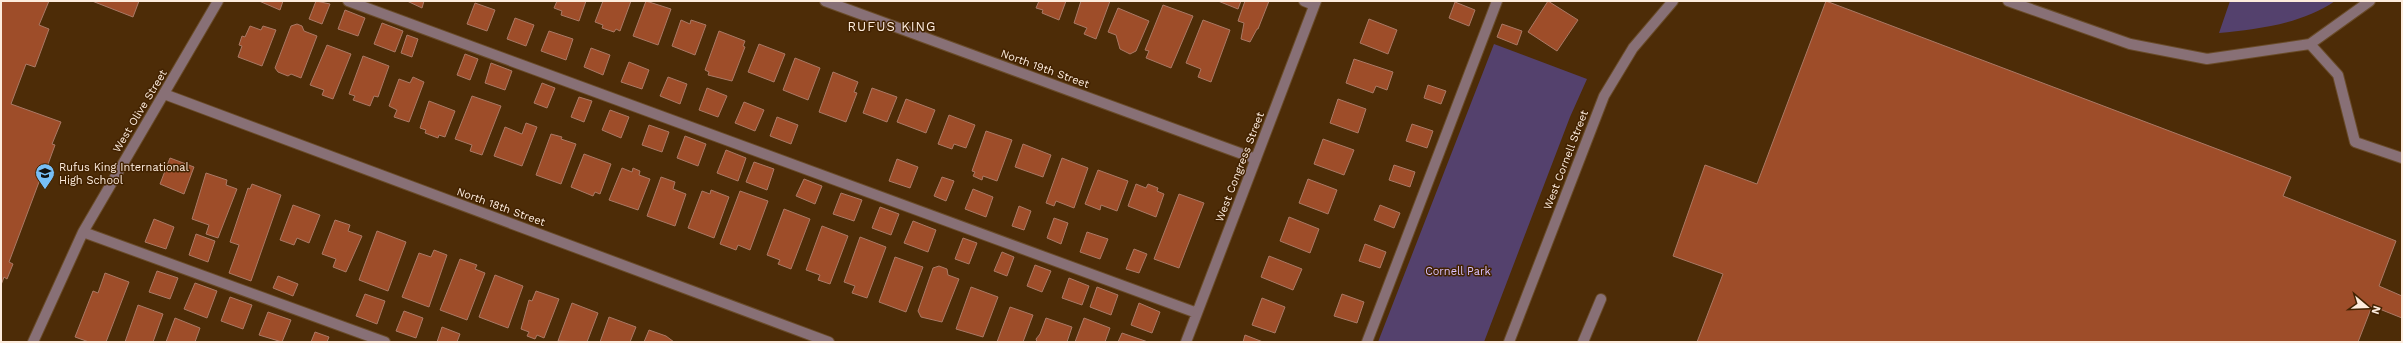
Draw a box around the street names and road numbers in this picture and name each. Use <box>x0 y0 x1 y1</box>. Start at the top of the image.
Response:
street label: North 19th Street <box>999 47 1091 91</box>
street label: West Olive Street <box>110 67 170 155</box>
street label: West Cornell Street <box>1541 108 1591 212</box>
street label: West Congress Street <box>1213 110 1267 224</box>
street label: North 18th Street <box>455 185 547 229</box>

